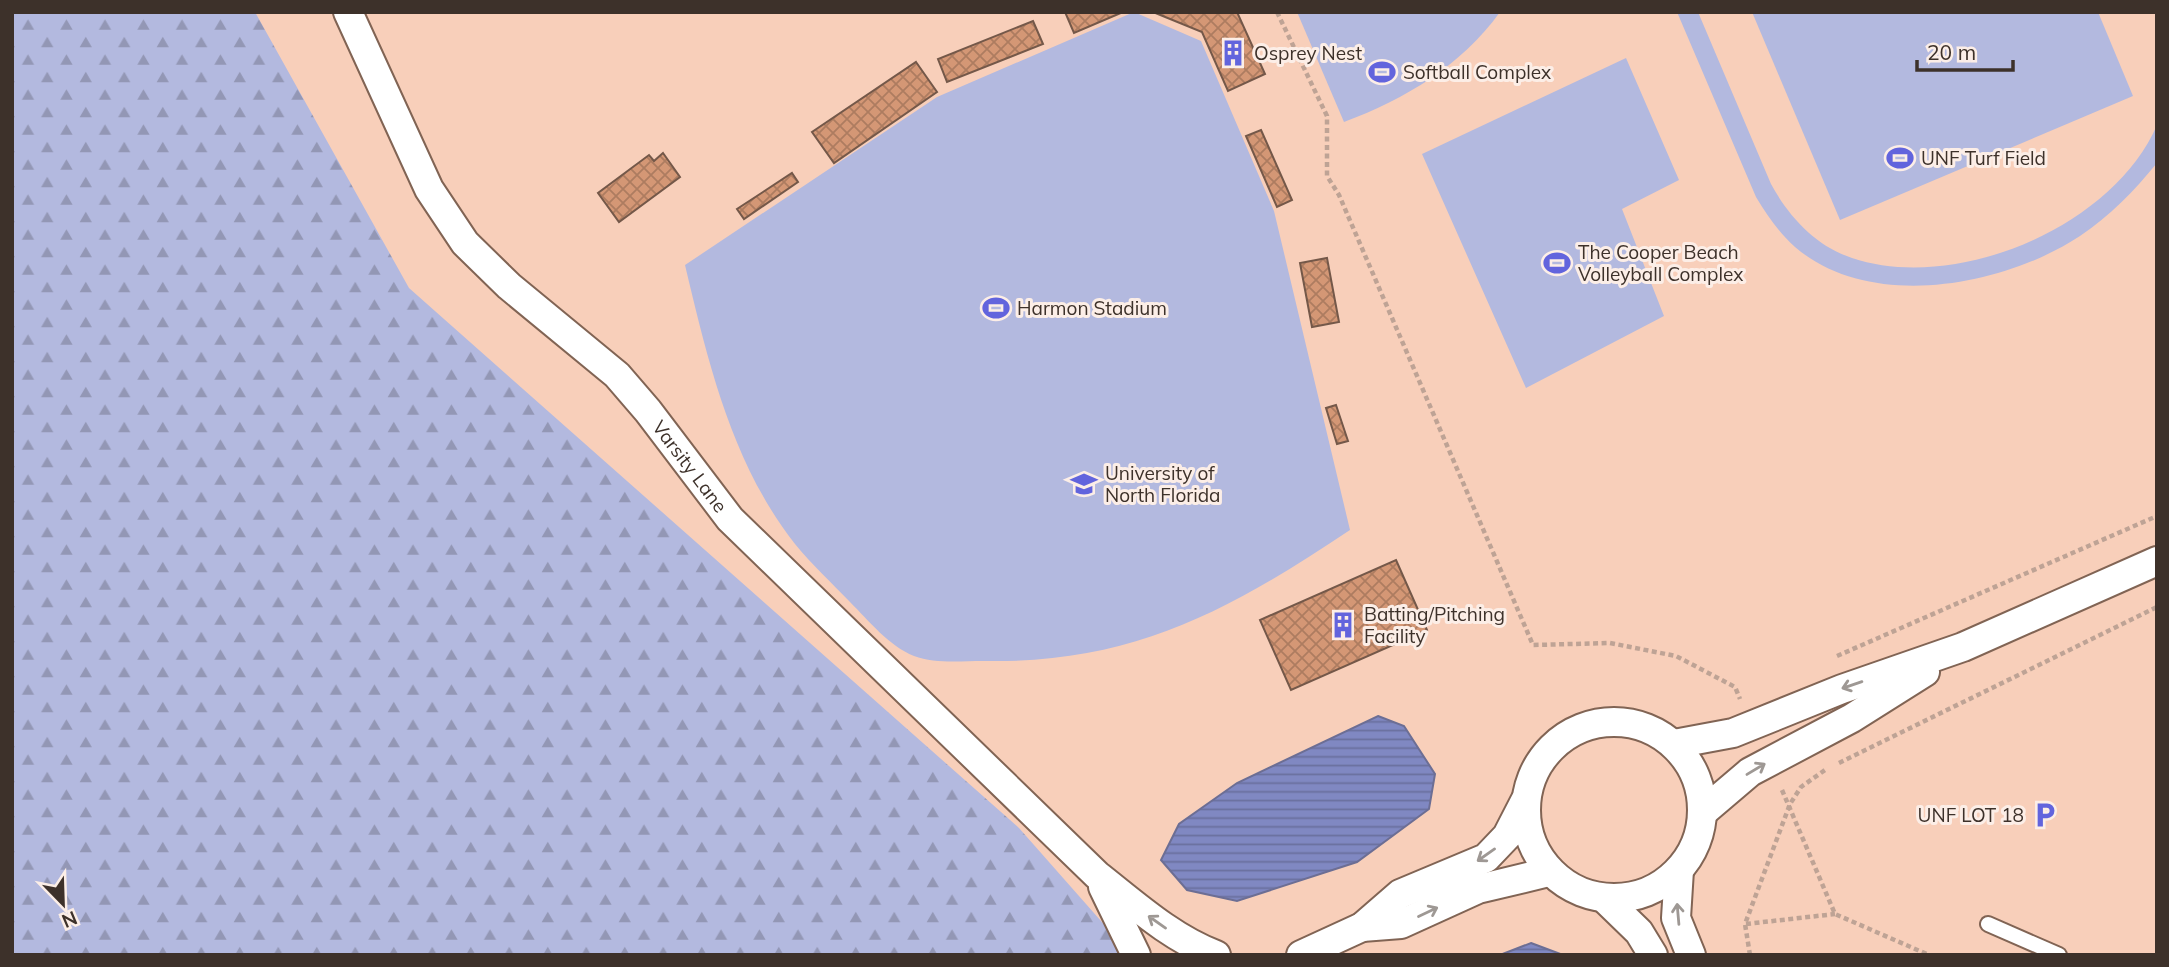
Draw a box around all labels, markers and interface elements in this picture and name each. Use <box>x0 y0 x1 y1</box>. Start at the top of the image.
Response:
scale bar <box>1917 28 2013 72</box>
building icon: Osprey Nest <box>1218 38 1248 68</box>
text: 20 m <box>1927 39 1976 65</box>
place label: Osprey Nest <box>1254 41 1362 65</box>
sports icon: Softball Complex <box>1367 57 1397 87</box>
place label: Softball Complex <box>1403 60 1551 84</box>
sports icon: UNF Turf Field <box>1885 143 1915 173</box>
place label: UNF Turf Field <box>1921 146 2046 170</box>
place label: The Cooper Beach Volleyball Complex <box>1578 240 1743 286</box>
sports icon: The Cooper Beach Volleyball Complex <box>1542 248 1572 278</box>
sports icon: Harmon Stadium <box>981 293 1011 323</box>
place label: Harmon Stadium <box>1017 296 1167 320</box>
street label: Varsity Lane <box>647 415 733 517</box>
place label: University of North Florida <box>1105 461 1220 507</box>
school or university icon: University of North Florida <box>1069 469 1099 499</box>
place label: Batting/Pitching Facility <box>1364 602 1505 648</box>
building icon: Batting/Pitching Facility <box>1328 610 1358 640</box>
one-way arrow <box>1841 680 1863 692</box>
one-way arrow <box>1746 762 1766 776</box>
parking icon: UNF LOT 18 <box>2030 800 2060 830</box>
place label: UNF LOT 18 <box>1918 803 2024 827</box>
one-way arrow <box>1477 848 1496 862</box>
north arrow <box>28 869 98 939</box>
one-way arrow <box>1671 903 1684 926</box>
one-way arrow <box>1417 905 1438 918</box>
text: N <box>58 906 81 933</box>
one-way arrow <box>1148 914 1167 929</box>

